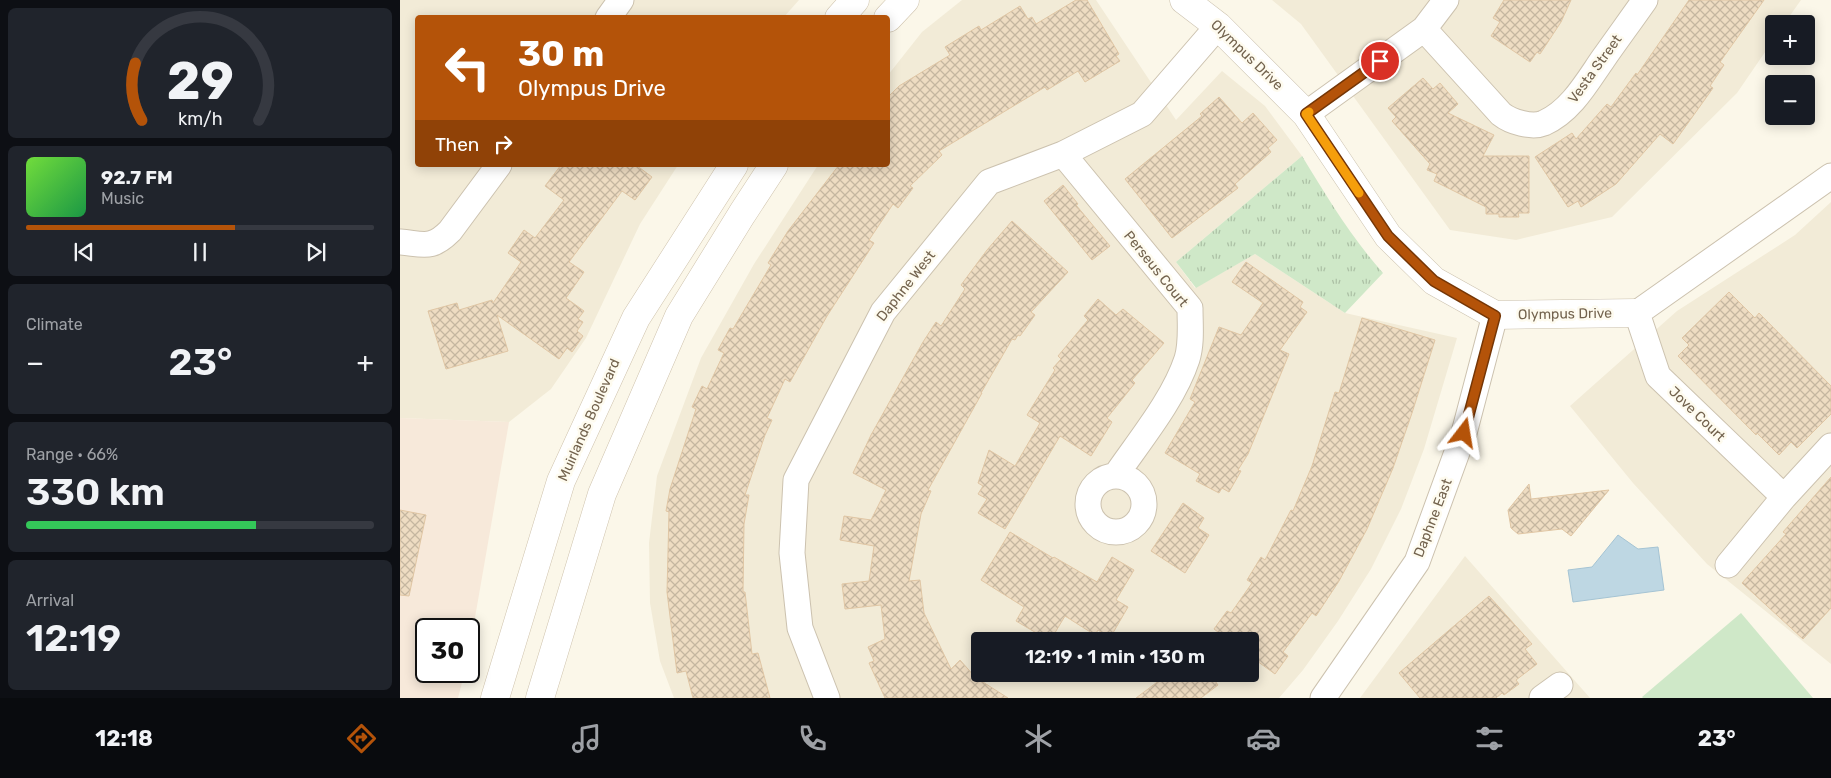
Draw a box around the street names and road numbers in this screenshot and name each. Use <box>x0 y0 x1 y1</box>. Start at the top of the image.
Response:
street label: Olympus Drive <box>1207 16 1287 94</box>
street label: Vesta Street <box>1564 31 1626 107</box>
street label: Perseus Court <box>1120 228 1192 311</box>
street label: Daphne West <box>873 247 939 325</box>
street label: Olympus Drive <box>1518 305 1612 323</box>
street label: Muirlands Boulevard <box>554 356 624 484</box>
street label: Jove Court <box>1665 383 1729 445</box>
street label: Daphne East <box>1410 476 1456 560</box>

